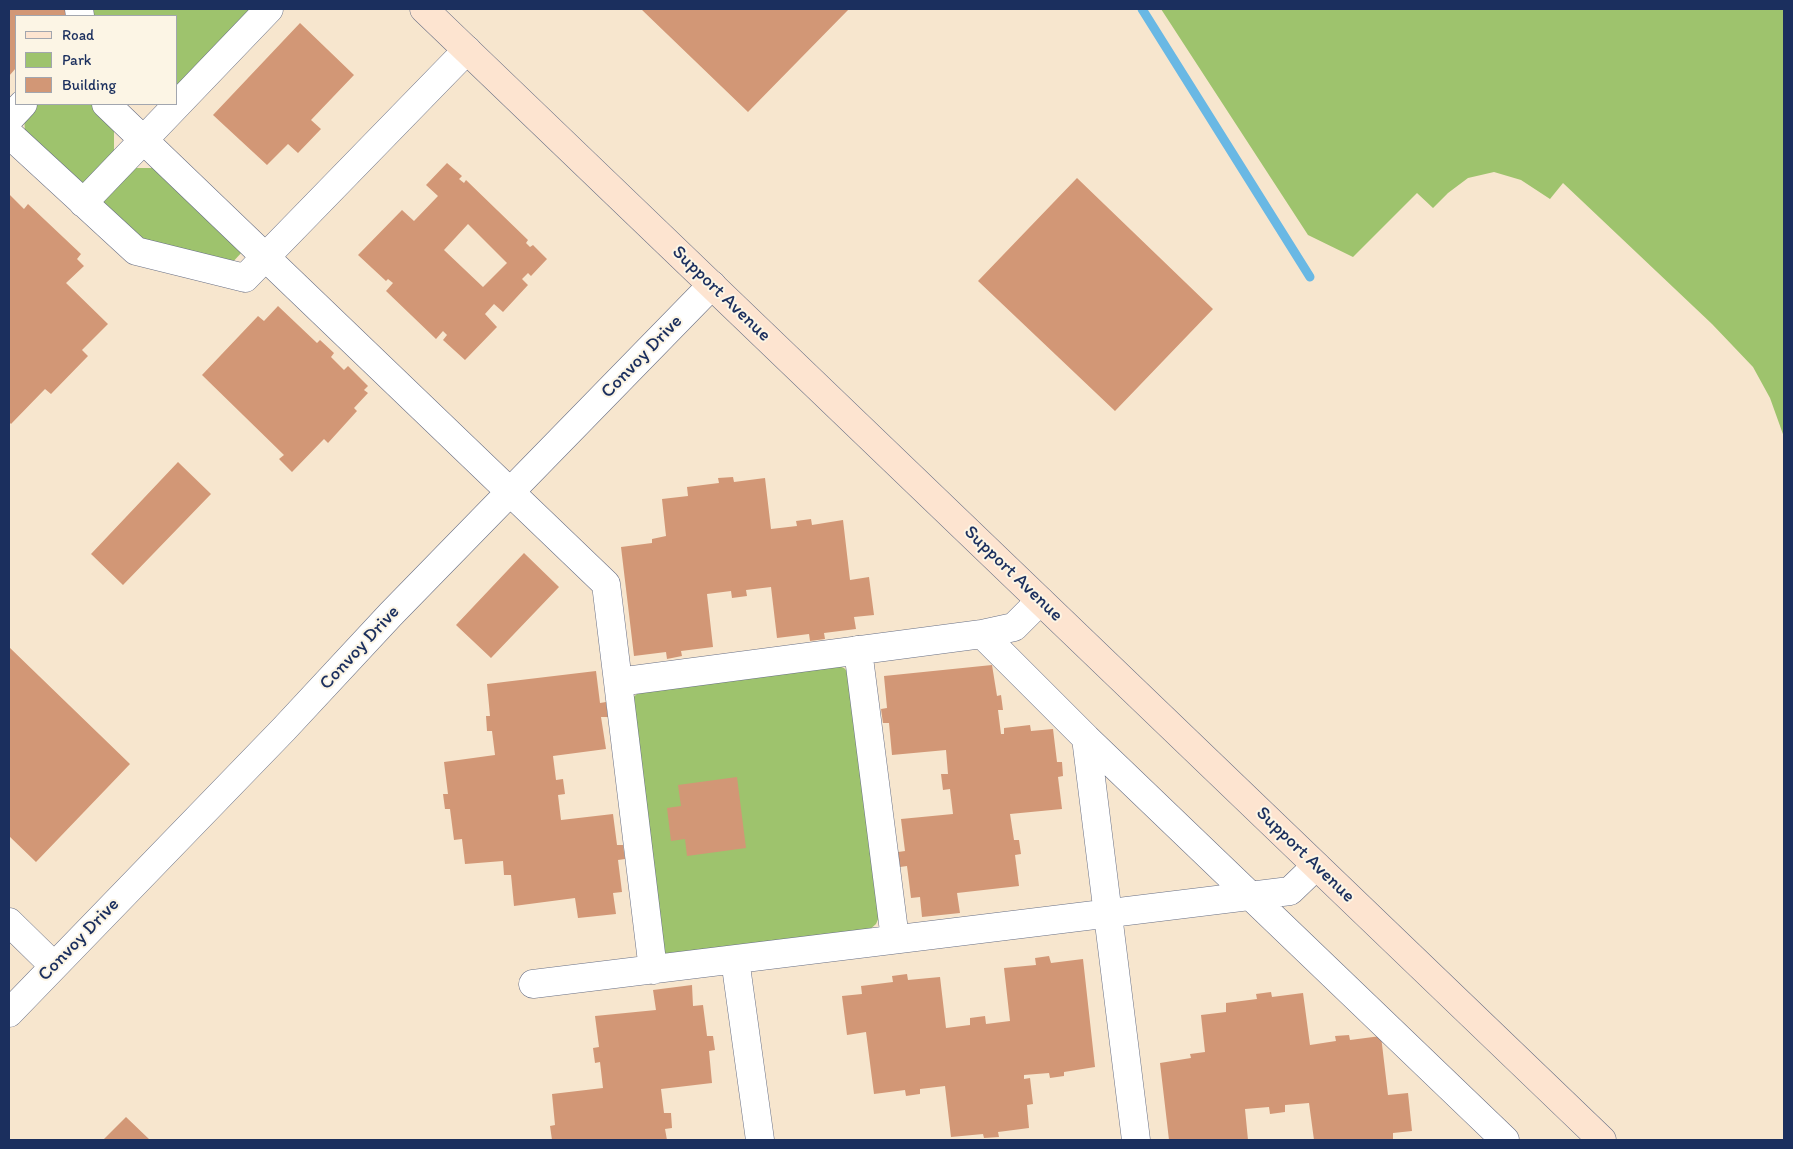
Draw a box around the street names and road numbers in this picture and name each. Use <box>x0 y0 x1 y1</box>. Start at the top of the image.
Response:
street label: Support Avenue <box>667 241 775 347</box>
street label: Convoy Drive <box>597 311 687 403</box>
street label: Support Avenue <box>959 521 1067 627</box>
street label: Convoy Drive <box>315 601 405 695</box>
street label: Support Avenue <box>1251 802 1359 908</box>
street label: Convoy Drive <box>34 894 124 986</box>

